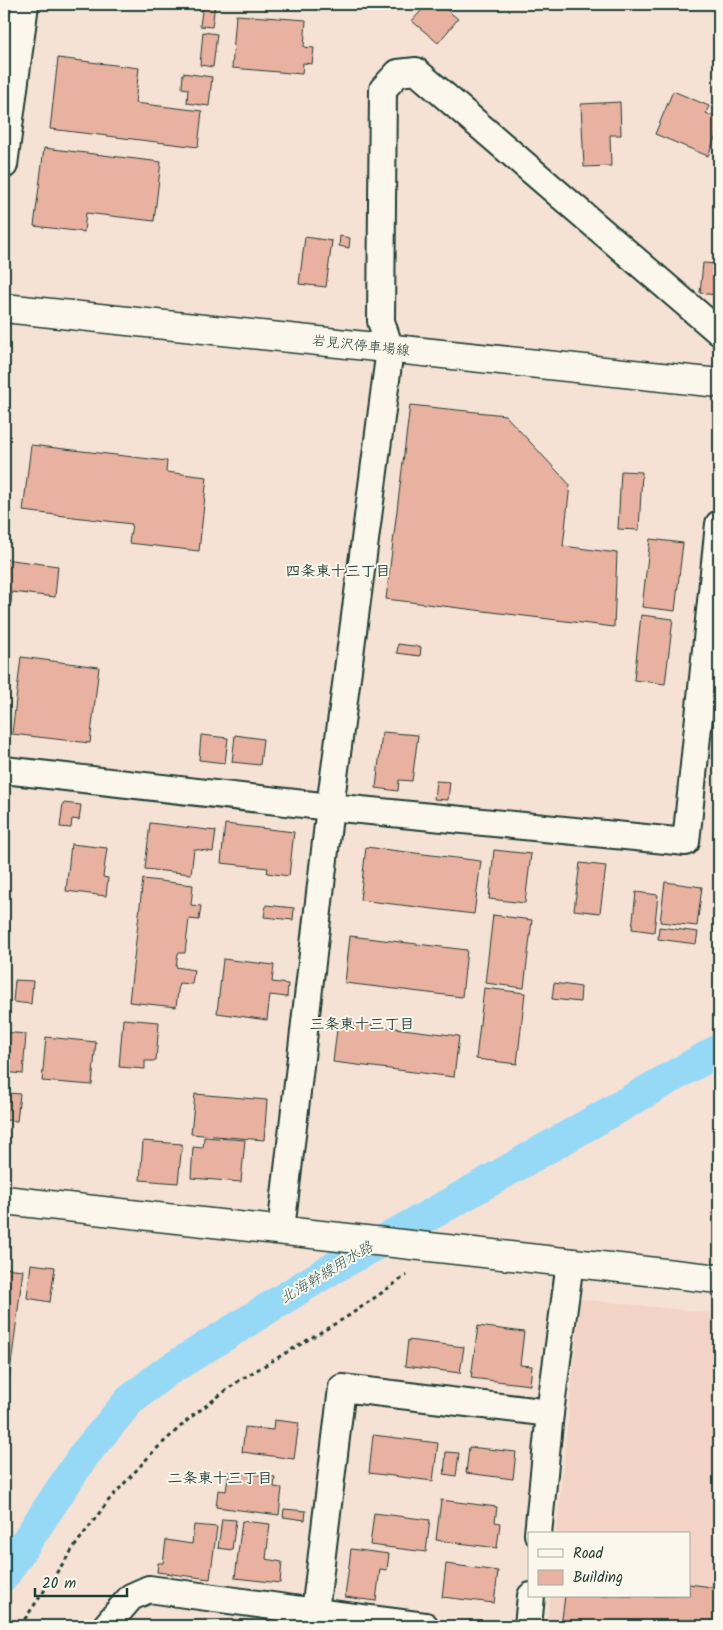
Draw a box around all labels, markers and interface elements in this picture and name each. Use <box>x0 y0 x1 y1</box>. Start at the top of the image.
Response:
street label: 岩見沢停車場線 <box>311 330 411 362</box>
district label: 四条東十三丁目 <box>285 560 391 584</box>
district label: 三条東十三丁目 <box>309 1013 415 1037</box>
water label: 北海幹線用水路 <box>276 1235 379 1310</box>
district label: 二条東十三丁目 <box>167 1467 273 1491</box>
legend <box>528 1532 690 1598</box>
text: Road <box>573 1542 604 1566</box>
scale bar <box>35 1565 128 1597</box>
text: Building <box>573 1566 623 1590</box>
text: 20 m <box>42 1572 76 1596</box>

